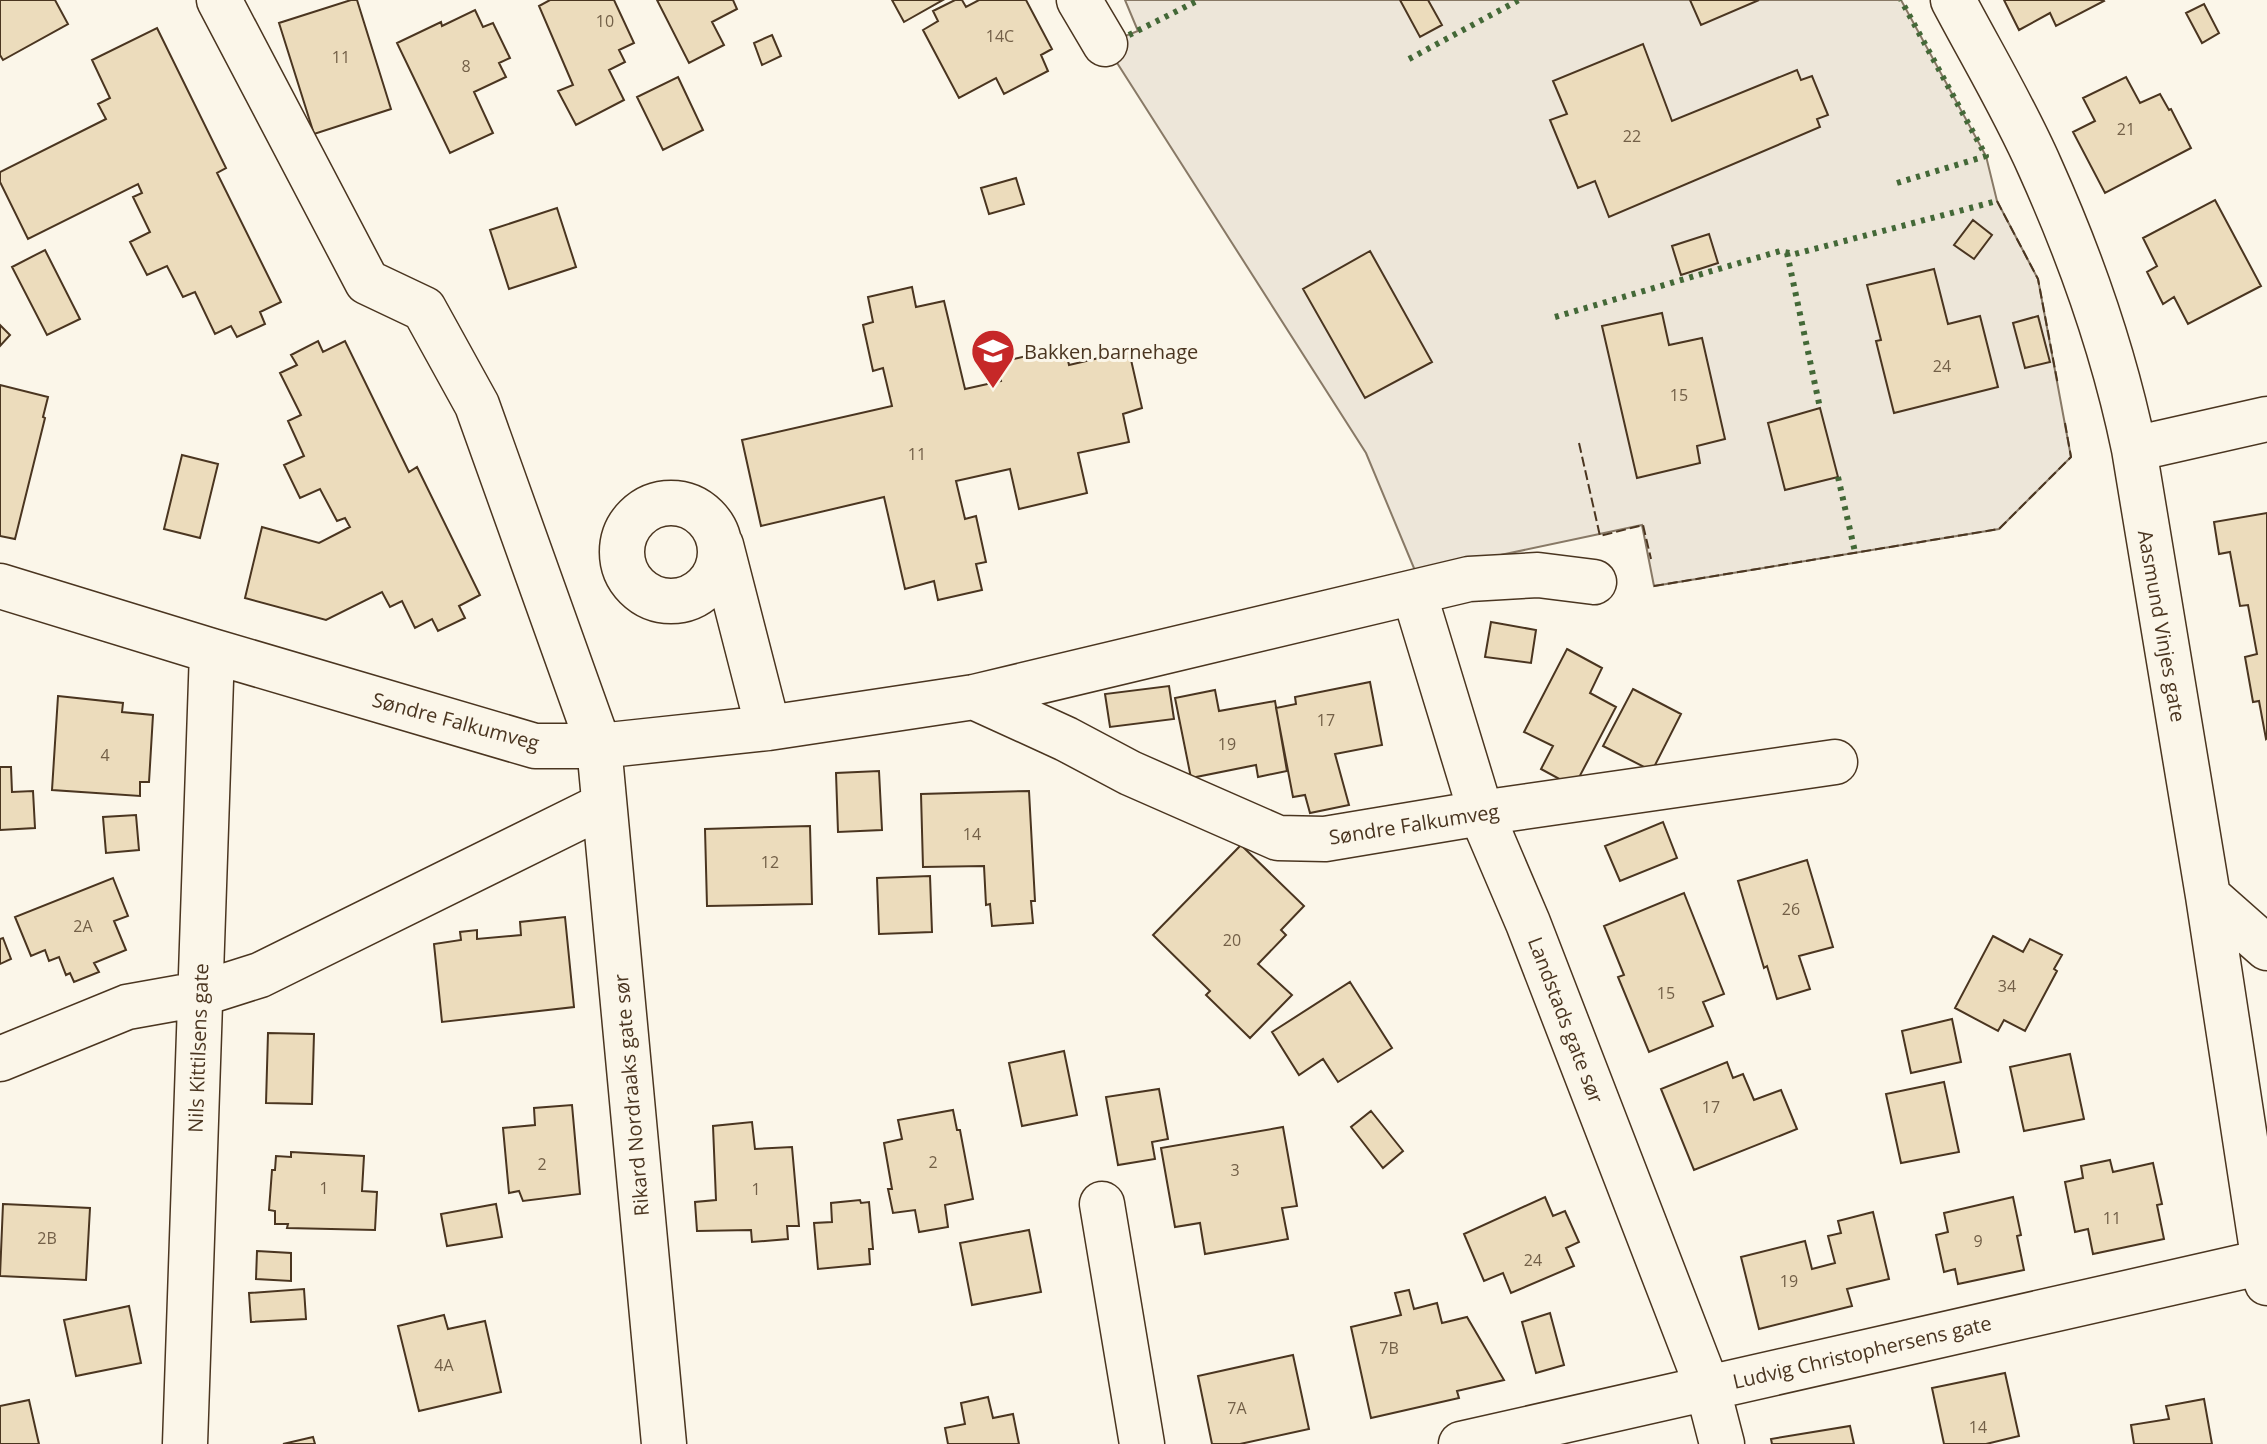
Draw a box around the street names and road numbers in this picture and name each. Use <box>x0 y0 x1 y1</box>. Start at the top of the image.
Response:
street label: Aasmund Vinjes gate <box>2132 528 2192 724</box>
street label: Søndre Falkumveg <box>369 686 543 756</box>
street label: Søndre Falkumveg <box>1327 797 1501 851</box>
street label: Landstads gate sør <box>1522 933 1610 1107</box>
street label: Nils Kittilsens gate <box>182 963 214 1133</box>
street label: Rikard Nordraaks gate sør <box>607 973 655 1217</box>
street label: Ludvig Christophersens gate <box>1730 1309 1994 1395</box>

